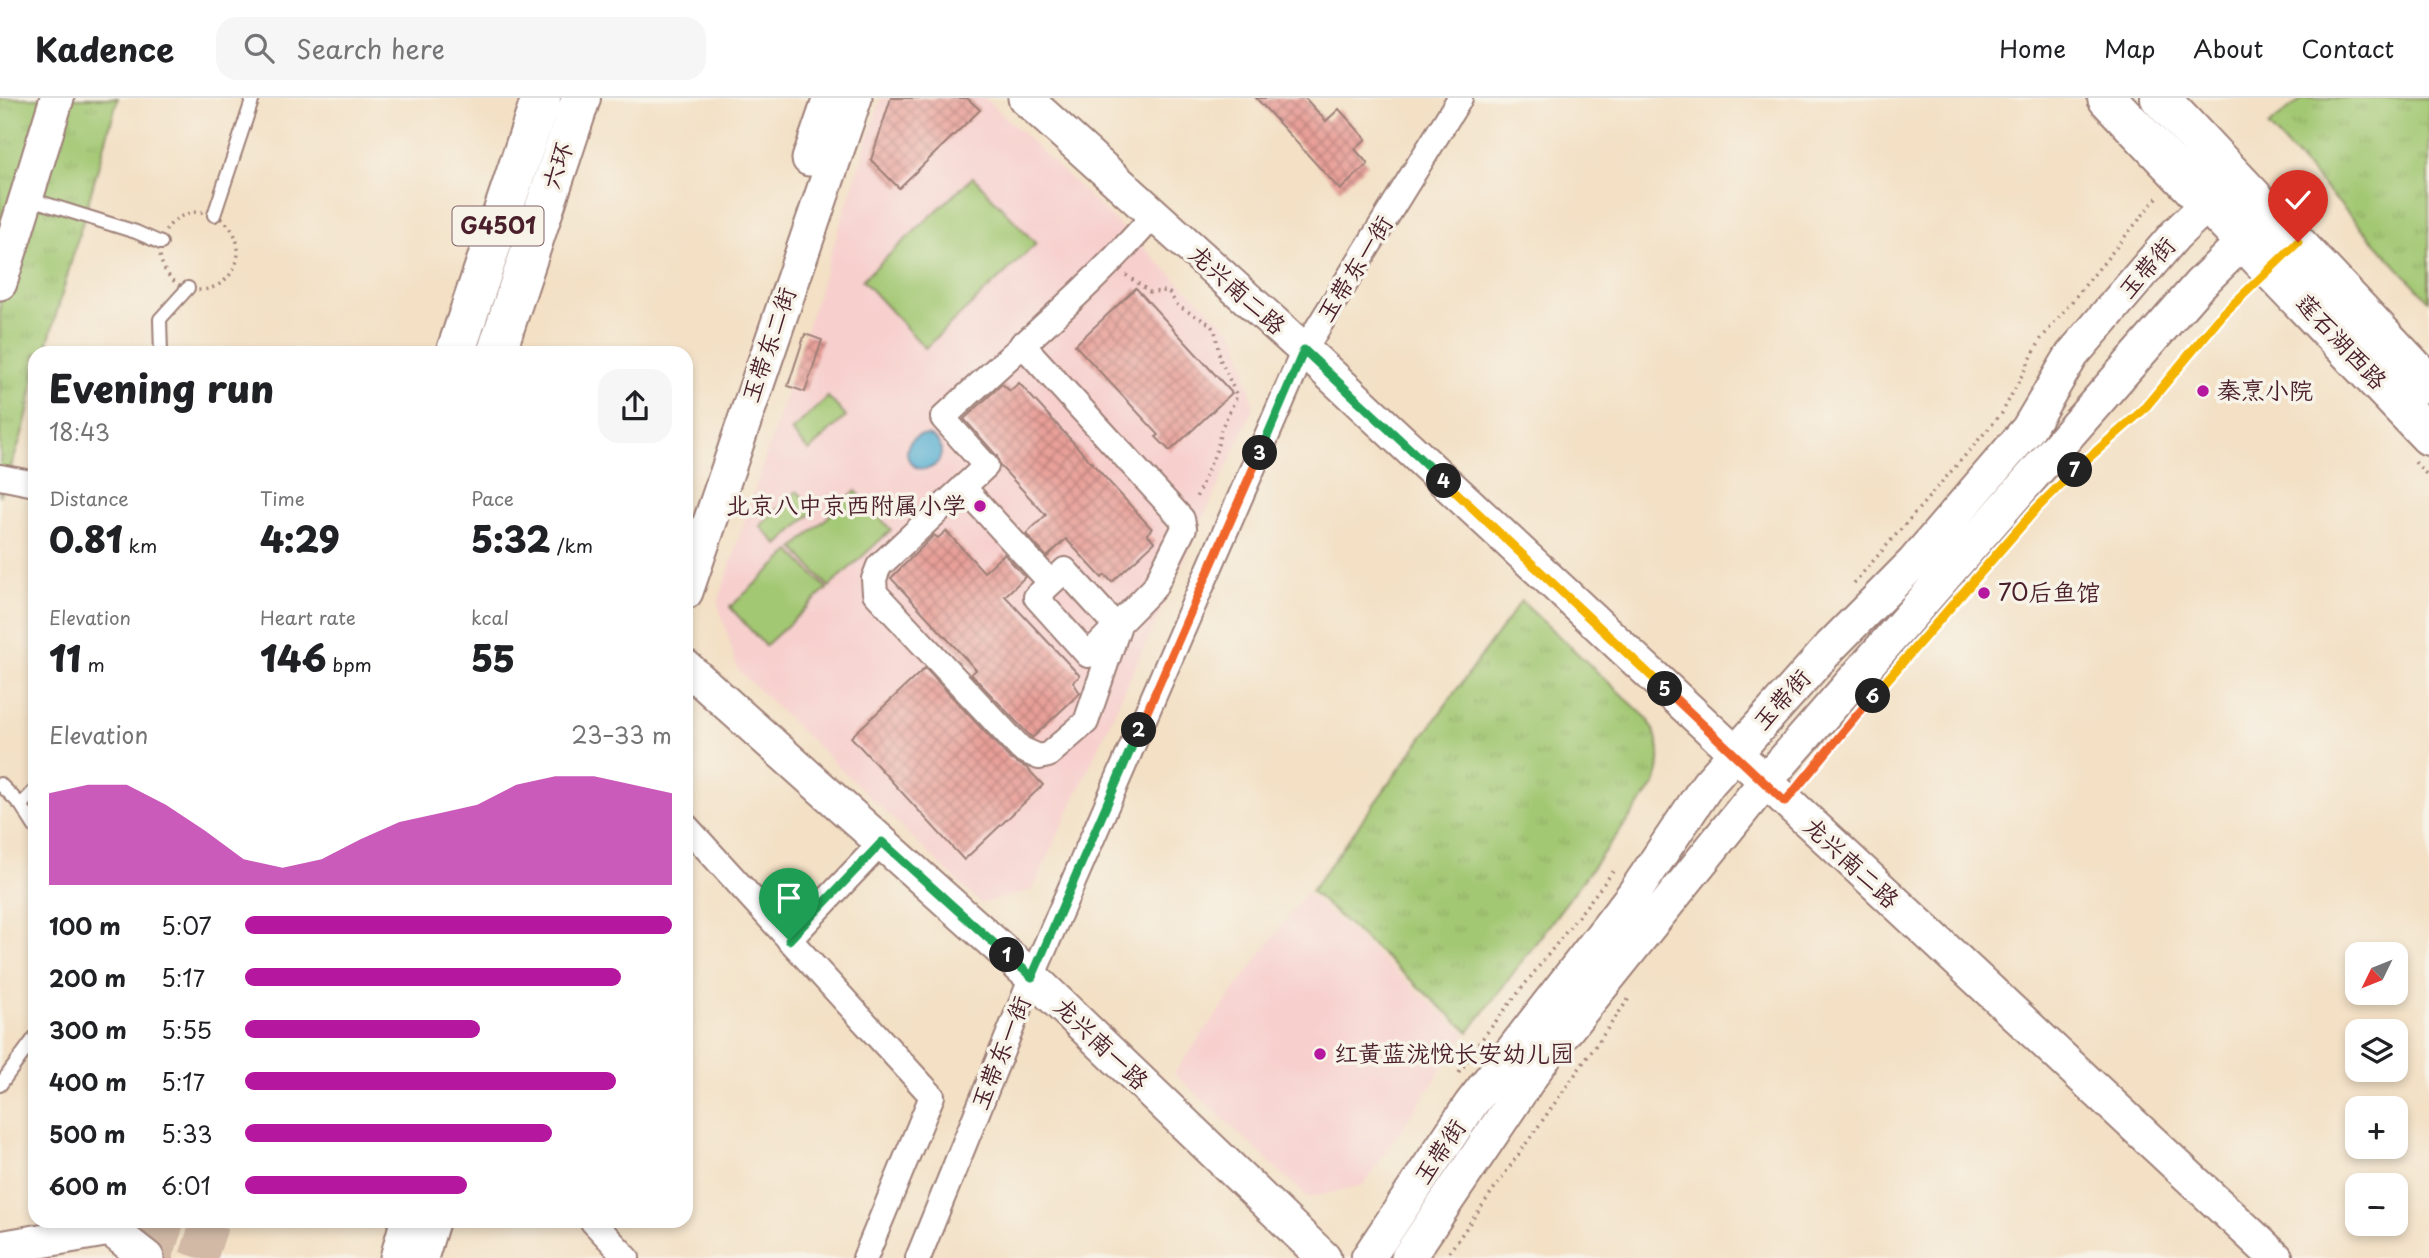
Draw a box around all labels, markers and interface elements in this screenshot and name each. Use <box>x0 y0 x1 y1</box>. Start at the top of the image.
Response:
search box <box>216 17 706 80</box>
text: Kadence <box>35 23 174 73</box>
icon: search <box>240 29 278 67</box>
text: Search here <box>296 29 445 68</box>
text: Home <box>1999 30 2066 66</box>
text: Map <box>2104 30 2155 66</box>
text: About <box>2193 30 2263 66</box>
text: Contact <box>2301 30 2394 66</box>
street label: 六环 <box>532 137 581 194</box>
pin <box>2268 170 2328 242</box>
icon: check <box>2279 181 2317 219</box>
road number: G4501 <box>452 206 544 246</box>
street label: 玉带东一街 <box>1306 208 1400 328</box>
street label: 玉带街 <box>2108 228 2183 306</box>
street label: 龙兴南二路 <box>1182 235 1295 342</box>
street label: 玉带东二街 <box>731 282 804 407</box>
street label: 莲石湖西路 <box>2288 284 2397 397</box>
text: Evening run <box>49 359 274 416</box>
button: share <box>598 369 672 443</box>
place label: 秦烹小院 <box>2217 371 2313 407</box>
marker: 秦烹小院 <box>2195 383 2211 399</box>
text: 18:43 <box>49 414 110 449</box>
pin: 3 <box>1242 436 1278 470</box>
text: 3 <box>1253 438 1266 466</box>
pin: 7 <box>2058 452 2092 488</box>
text: 7 <box>2069 455 2080 483</box>
pin: 4 <box>1426 464 1462 498</box>
text: 4 <box>1437 466 1450 494</box>
text: Distance <box>49 484 129 512</box>
text: Time <box>260 484 305 512</box>
text: Pace <box>471 484 514 512</box>
place label: 北京八中京西附属小学 <box>726 486 966 522</box>
marker: 北京八中京西附属小学 <box>972 498 988 514</box>
text: 0.81 <box>49 512 122 565</box>
text: 4:29 <box>260 512 340 565</box>
text: 5:32 <box>471 512 551 565</box>
text: km <box>122 531 157 559</box>
text: /km <box>551 531 593 559</box>
place label: 70后鱼馆 <box>1998 573 2101 609</box>
marker: 70后鱼馆 <box>1976 585 1992 601</box>
text: Elevation <box>49 603 131 631</box>
text: Heart rate <box>260 603 356 631</box>
text: kcal <box>471 603 509 631</box>
text: 11 <box>49 631 81 684</box>
text: 146 <box>260 631 326 684</box>
text: 55 <box>471 631 515 684</box>
text: m <box>81 650 105 678</box>
text: bpm <box>326 650 372 678</box>
street label: 玉带街 <box>1743 660 1818 737</box>
pin: 5 <box>1648 672 1682 706</box>
text: 5 <box>1658 674 1671 702</box>
pin: 6 <box>1856 678 1890 714</box>
text: 6 <box>1866 681 1879 709</box>
pin: 2 <box>1122 712 1156 748</box>
text: 2 <box>1132 715 1145 743</box>
text: Elevation <box>49 717 148 752</box>
text: 23–33 m <box>571 717 672 752</box>
street label: 龙兴南二路 <box>1796 807 1909 916</box>
pin <box>759 868 819 940</box>
icon: arrive <box>770 879 808 917</box>
text: 100 m <box>49 908 121 943</box>
text: 5:07 <box>161 908 212 943</box>
pin: 1 <box>990 938 1024 972</box>
text: 1 <box>1002 940 1011 968</box>
north arrow <box>2345 942 2408 1004</box>
map controls <box>2345 942 2408 1236</box>
text: 200 m <box>49 960 126 995</box>
text: 5:17 <box>161 960 205 995</box>
street label: 龙兴南一路 <box>1047 988 1158 1097</box>
street label: 玉带东一街 <box>960 990 1038 1115</box>
text: 300 m <box>49 1012 127 1047</box>
text: 5:55 <box>161 1012 212 1047</box>
button: layers <box>2345 1019 2408 1082</box>
place label: 红黄蓝泷悦长安幼儿园 <box>1334 1034 1574 1070</box>
marker: 红黄蓝泷悦长安幼儿园 <box>1312 1046 1328 1062</box>
text: 400 m <box>49 1064 127 1099</box>
text: 5:17 <box>161 1064 205 1099</box>
button: + <box>2345 1096 2408 1159</box>
street label: 玉带街 <box>1403 1111 1473 1191</box>
text: 500 m <box>49 1116 126 1151</box>
text: 5:33 <box>161 1116 213 1151</box>
text: 600 m <box>49 1168 127 1203</box>
text: 6:01 <box>161 1168 211 1203</box>
button: − <box>2345 1173 2408 1236</box>

